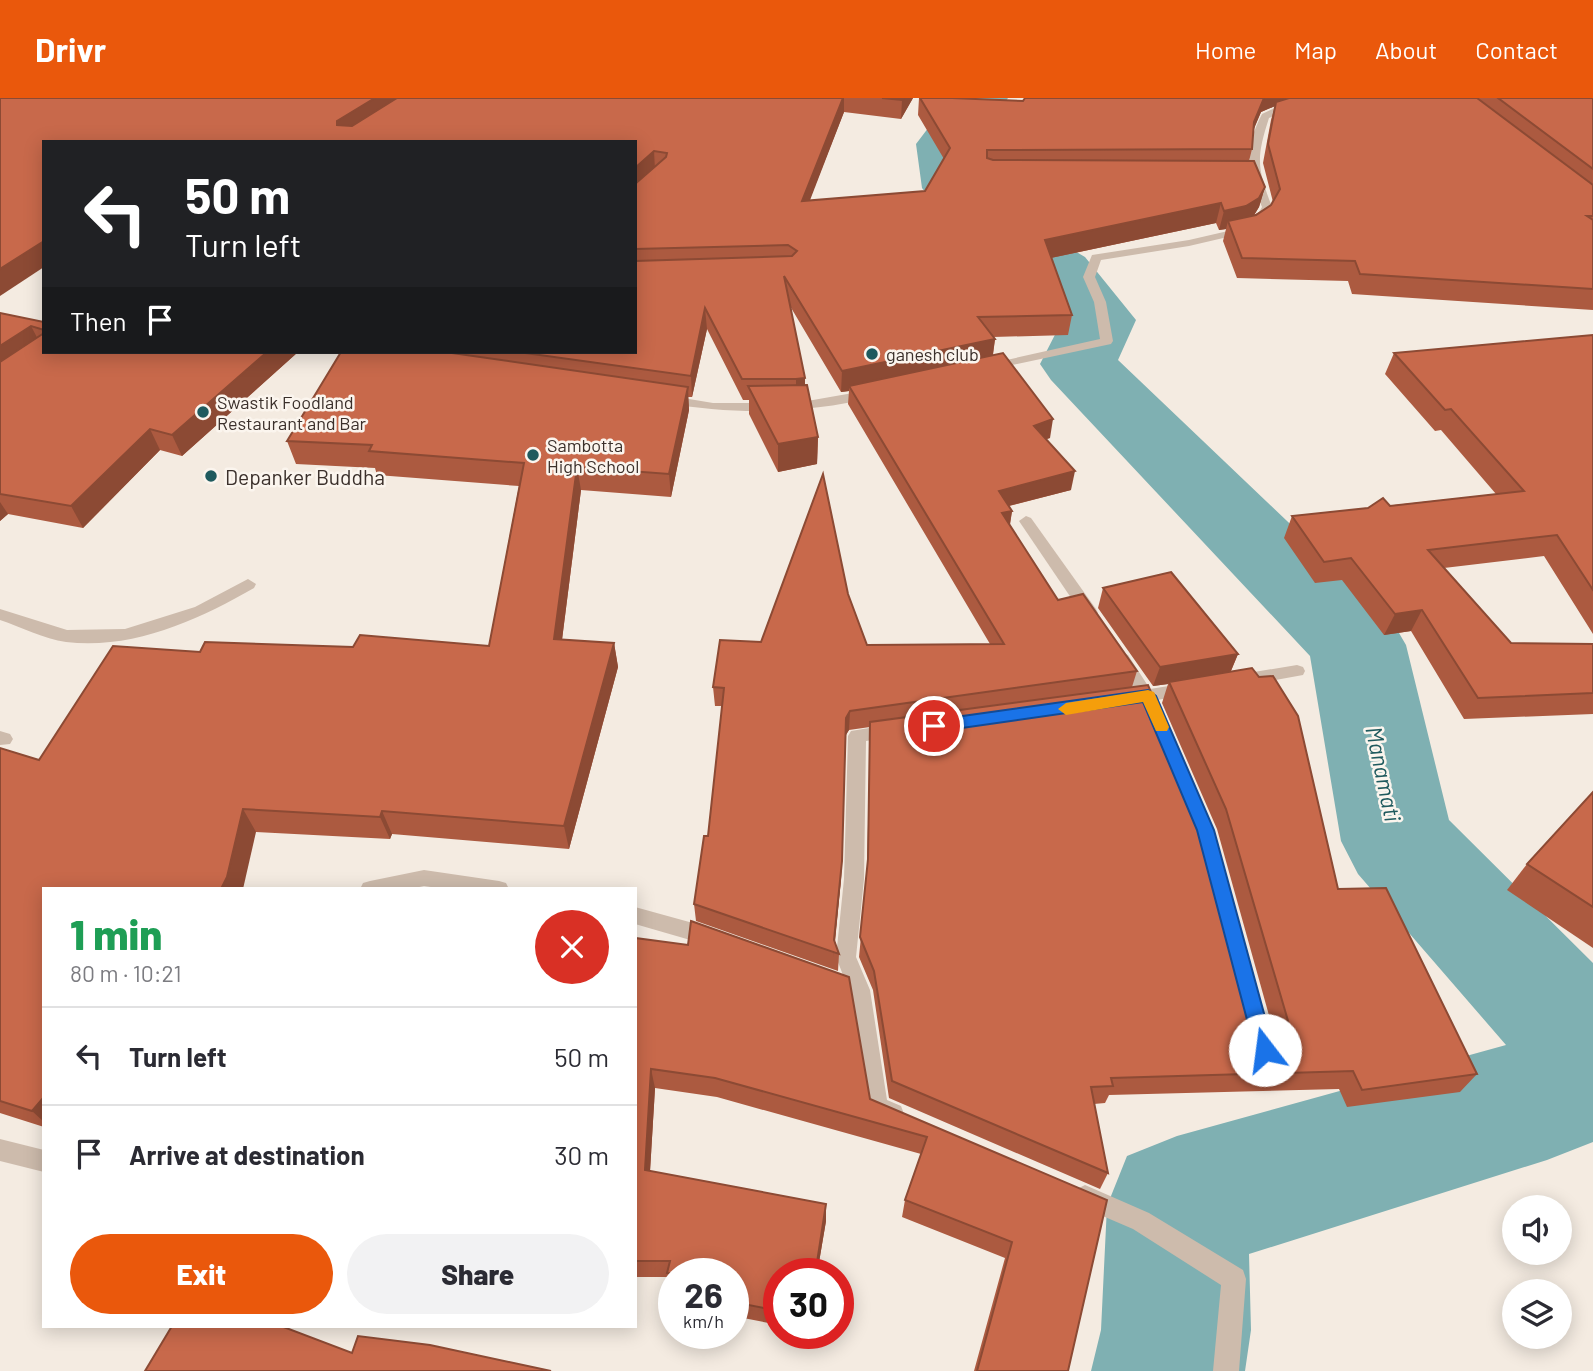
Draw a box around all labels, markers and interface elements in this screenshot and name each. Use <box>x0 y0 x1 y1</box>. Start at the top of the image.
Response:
text: Drivr <box>35 29 106 69</box>
text: Home <box>1195 35 1256 64</box>
text: Map <box>1294 35 1337 64</box>
text: About <box>1375 35 1437 64</box>
text: Contact <box>1475 35 1558 64</box>
text: 50 m <box>185 165 290 224</box>
icon: left <box>70 168 161 259</box>
text: Turn left <box>185 225 302 263</box>
icon: arrive <box>141 301 179 339</box>
text: Then <box>70 305 127 336</box>
place label: ganesh club <box>886 343 979 365</box>
marker: ganesh club <box>864 346 880 362</box>
place label: Swastik Foodland Restaurant and Bar <box>217 391 367 434</box>
marker: Swastik Foodland Restaurant and Bar <box>195 404 211 420</box>
place label: Sambotta High School <box>547 434 640 477</box>
marker: Sambotta High School <box>525 447 541 463</box>
place label: Depanker Buddha <box>225 464 385 489</box>
marker: Depanker Buddha <box>203 468 219 484</box>
pin <box>904 696 964 756</box>
icon: arrive <box>915 707 953 745</box>
water label: Manamati <box>1360 724 1408 825</box>
text: 1 min <box>70 908 162 958</box>
button: close <box>535 910 609 984</box>
text: 80 m · 10:21 <box>70 959 182 987</box>
position arrow <box>1228 1013 1302 1087</box>
icon: left <box>70 1037 108 1075</box>
text: Turn left <box>129 1041 227 1072</box>
text: 50 m <box>554 1041 609 1072</box>
icon: arrive <box>70 1135 108 1173</box>
text: Arrive at destination <box>129 1139 365 1170</box>
text: 30 m <box>554 1139 609 1170</box>
map controls <box>1502 1195 1572 1349</box>
button: sound <box>1502 1195 1572 1265</box>
button: Exit <box>70 1234 333 1314</box>
button: Share <box>347 1234 609 1314</box>
speed limit sign: 30 <box>763 1258 854 1349</box>
text: 26 <box>684 1273 723 1315</box>
button: layers <box>1502 1279 1572 1349</box>
text: km/h <box>683 1310 724 1332</box>

